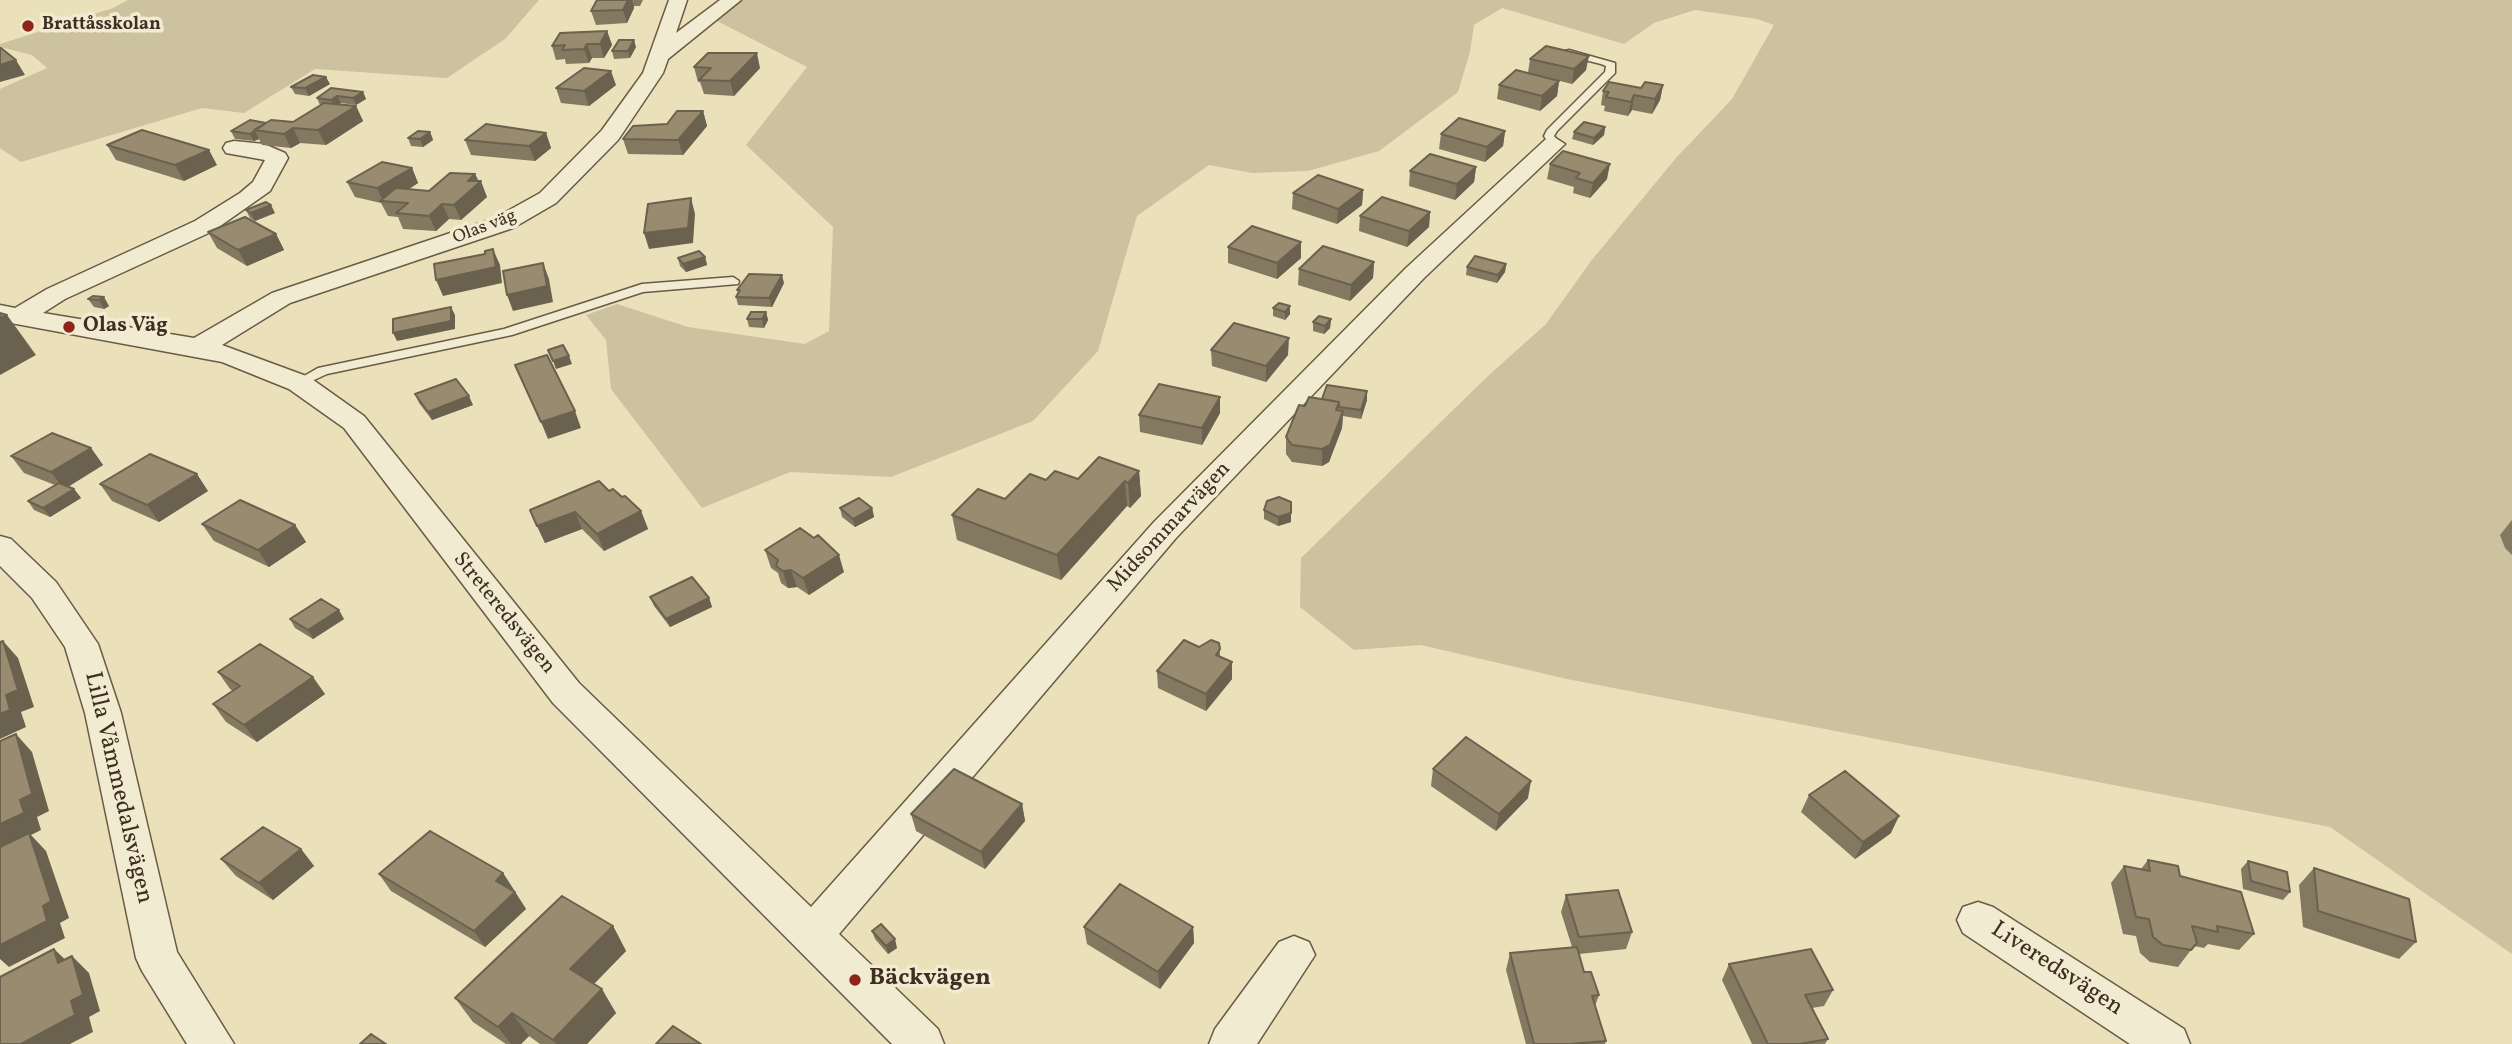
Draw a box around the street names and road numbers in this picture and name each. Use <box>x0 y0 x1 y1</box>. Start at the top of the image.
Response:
street label: Olas väg <box>450 206 520 250</box>
street label: Midsommarvägen <box>1103 458 1237 598</box>
street label: Streteredsvägen <box>446 548 560 680</box>
street label: Lilla Våmmedalsvägen <box>76 669 158 907</box>
street label: Liveredsvägen <box>1984 917 2128 1023</box>

